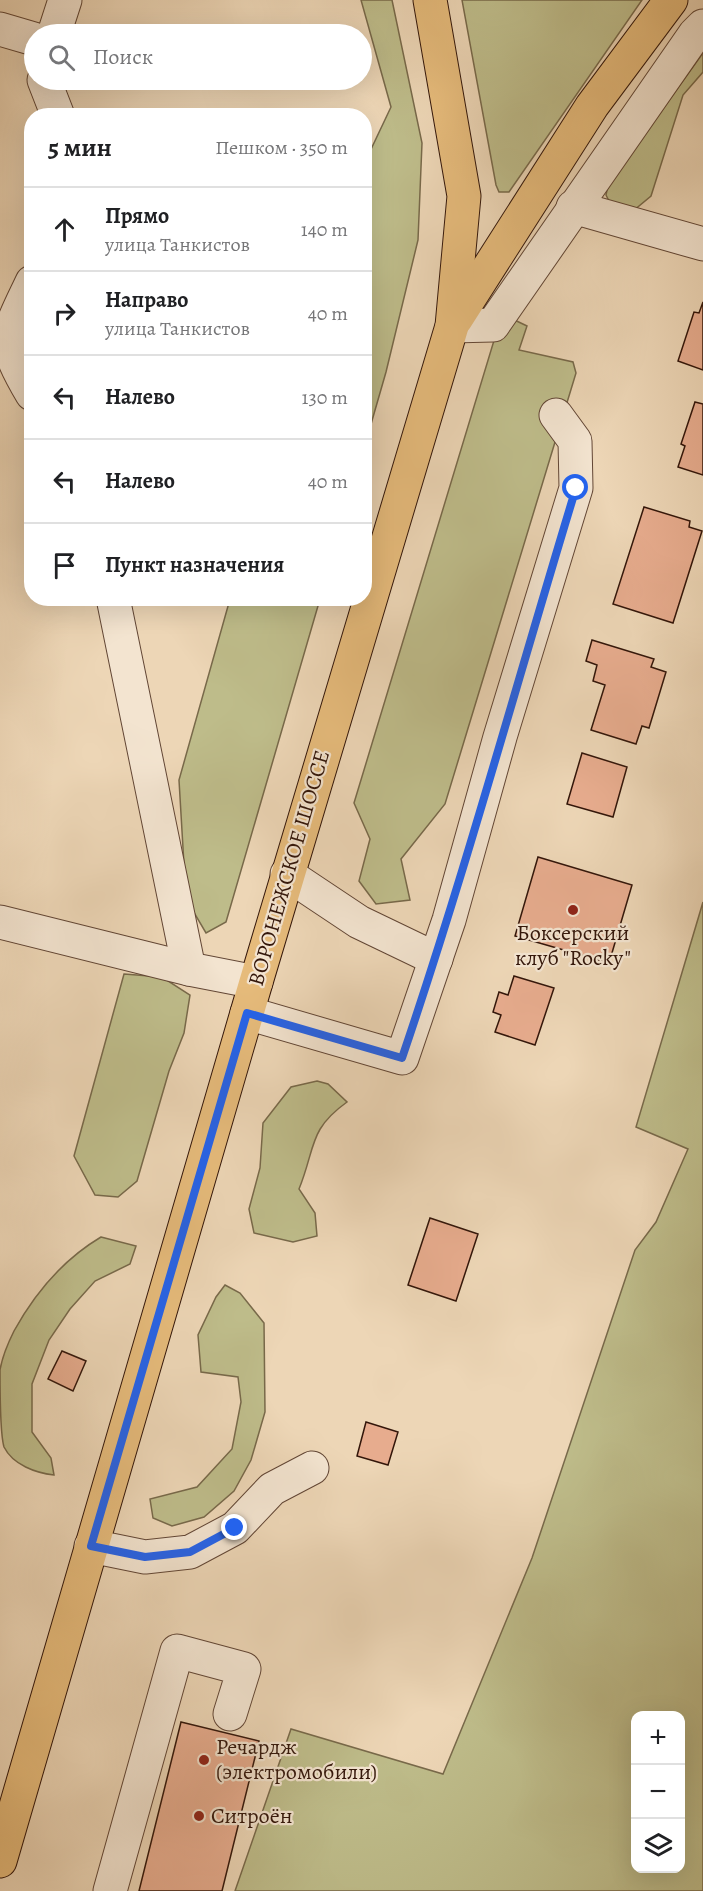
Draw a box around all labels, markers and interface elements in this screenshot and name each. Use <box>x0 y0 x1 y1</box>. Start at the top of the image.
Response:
search box <box>24 24 372 90</box>
icon: search <box>45 41 78 74</box>
text: Поиск <box>93 42 153 72</box>
text: 5 мин <box>48 130 112 165</box>
text: Пешком · 350 m <box>215 134 348 161</box>
text: Прямо <box>105 201 169 231</box>
icon: ahead <box>48 213 81 246</box>
text: 140 m <box>301 216 348 243</box>
text: улица Танкистов <box>105 231 250 258</box>
text: Направо <box>105 285 188 315</box>
icon: right <box>48 297 81 330</box>
text: 40 m <box>308 300 348 327</box>
text: улица Танкистов <box>105 315 250 342</box>
icon: left <box>48 381 81 414</box>
text: Налево <box>105 382 175 412</box>
text: 130 m <box>302 384 348 411</box>
icon: left <box>48 465 81 498</box>
text: Налево <box>105 466 175 496</box>
text: 40 m <box>308 468 348 495</box>
route start <box>562 474 588 500</box>
icon: arrive <box>48 549 81 582</box>
text: Пункт назначения <box>105 550 284 580</box>
street label: ВОРОНЕЖСКОЕ ШОССЕ <box>241 747 337 989</box>
marker: Боксерский клуб "Rocky" <box>566 903 580 917</box>
place label: Боксерский клуб "Rocky" <box>515 918 631 973</box>
route end <box>221 1514 247 1540</box>
map controls <box>631 1711 685 1873</box>
button: + <box>631 1711 685 1765</box>
place label: Речардж (электромобили) <box>216 1732 377 1787</box>
marker: Речардж (электромобили) <box>197 1753 211 1767</box>
button: − <box>631 1765 685 1819</box>
place label: Ситроён <box>211 1801 293 1831</box>
marker: Ситроён <box>192 1809 206 1823</box>
button: layers <box>631 1819 685 1873</box>

